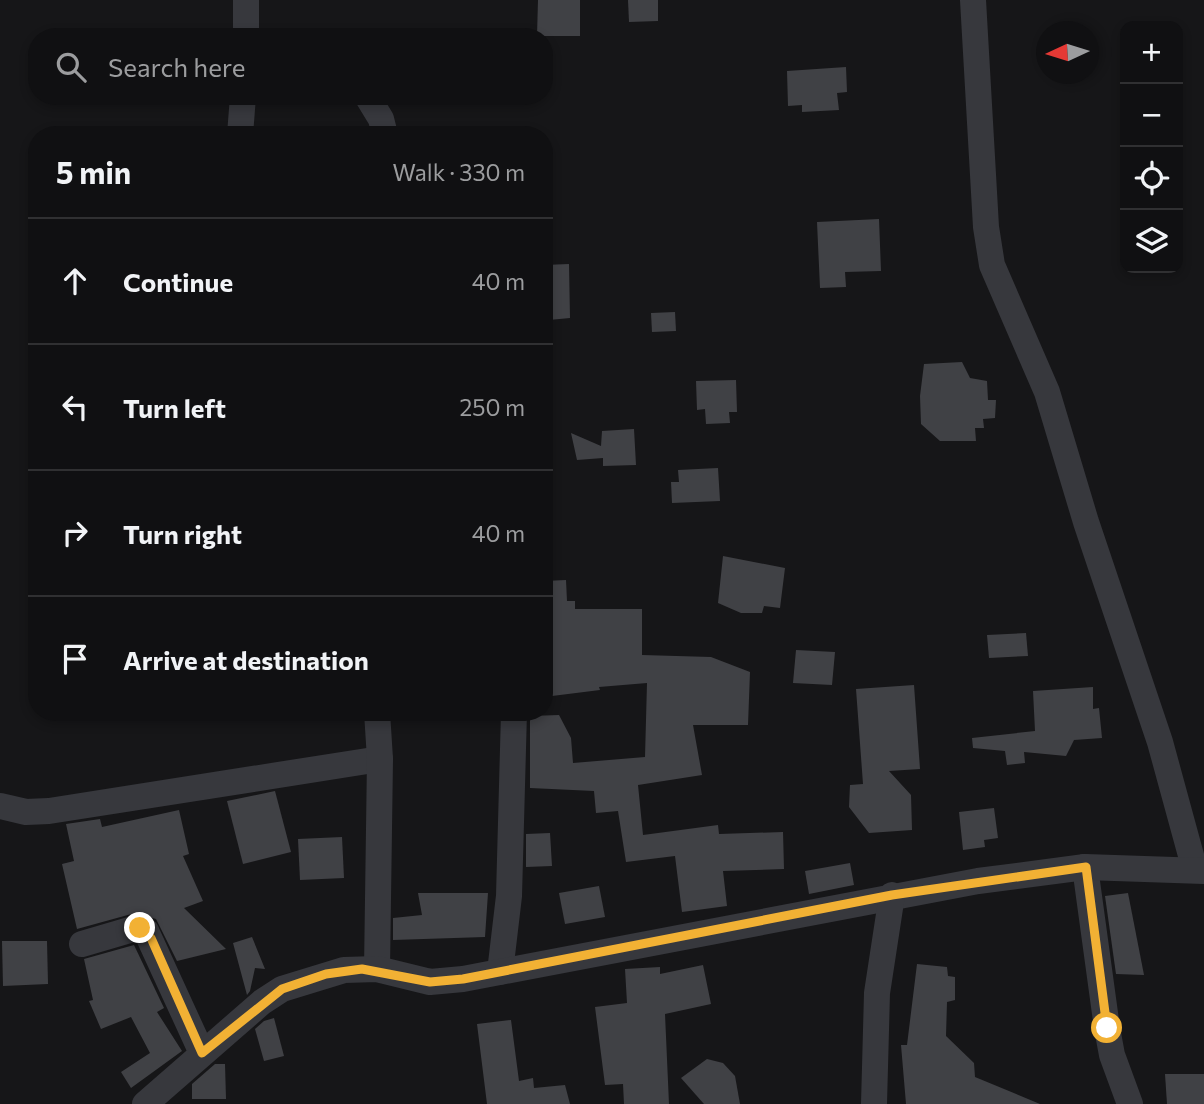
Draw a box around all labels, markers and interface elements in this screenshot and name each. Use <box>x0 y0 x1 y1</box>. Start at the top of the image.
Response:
north arrow <box>1036 21 1099 84</box>
map controls <box>1120 21 1183 273</box>
button: + <box>1120 21 1183 84</box>
search box <box>28 28 553 105</box>
icon: search <box>52 48 90 86</box>
text: Search here <box>108 51 246 82</box>
button: − <box>1120 84 1183 147</box>
button: locate <box>1120 147 1183 210</box>
text: 5 min <box>56 153 131 190</box>
text: Walk · 330 m <box>393 158 525 186</box>
button: layers <box>1120 210 1183 273</box>
icon: ahead <box>56 262 94 300</box>
text: Continue <box>123 266 233 297</box>
text: 40 m <box>472 267 525 295</box>
icon: left <box>56 388 94 426</box>
text: Turn left <box>123 392 226 423</box>
text: 250 m <box>460 393 525 421</box>
icon: right <box>56 514 94 552</box>
text: Turn right <box>123 518 242 549</box>
text: 40 m <box>472 519 525 547</box>
icon: arrive <box>56 640 94 678</box>
text: Arrive at destination <box>123 644 369 675</box>
route end <box>124 912 155 943</box>
route start <box>1091 1012 1122 1043</box>

